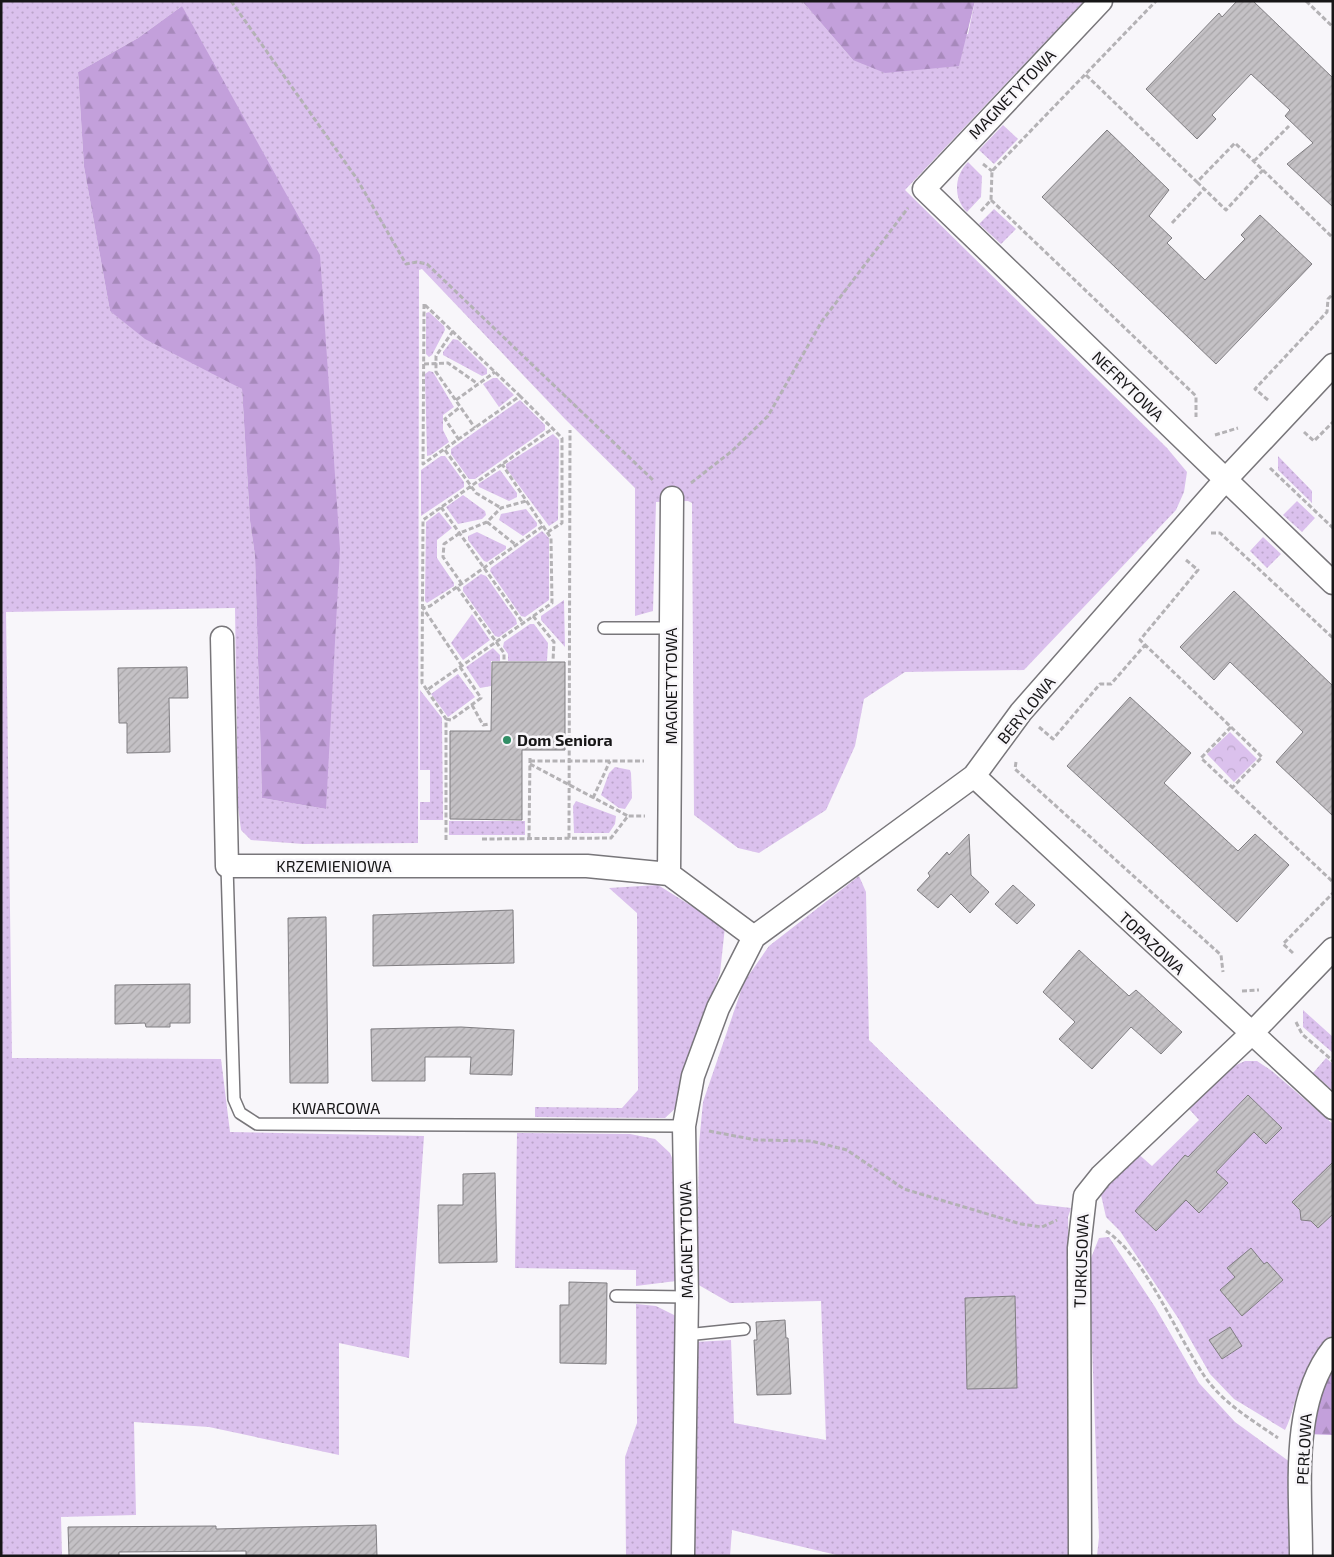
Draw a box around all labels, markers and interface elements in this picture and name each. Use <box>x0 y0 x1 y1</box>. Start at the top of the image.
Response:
street label: MAGNETYTOWA <box>964 45 1059 142</box>
street label: NEFRYTOWA <box>1089 347 1168 425</box>
street label: MAGNETYTOWA <box>661 627 680 745</box>
street label: BERYLOWA <box>993 672 1059 747</box>
place label: Dom Seniora <box>517 730 613 749</box>
marker: Dom Seniora <box>501 734 513 746</box>
street label: KRZEMIENIOWA <box>276 856 392 875</box>
street label: TOPAZOWA <box>1116 907 1189 978</box>
street label: KWARCOWA <box>292 1098 380 1117</box>
street label: MAGNETYTOWA <box>675 1181 696 1299</box>
street label: TURKUSOWA <box>1069 1213 1092 1308</box>
street label: PERŁOWA <box>1292 1413 1315 1485</box>

